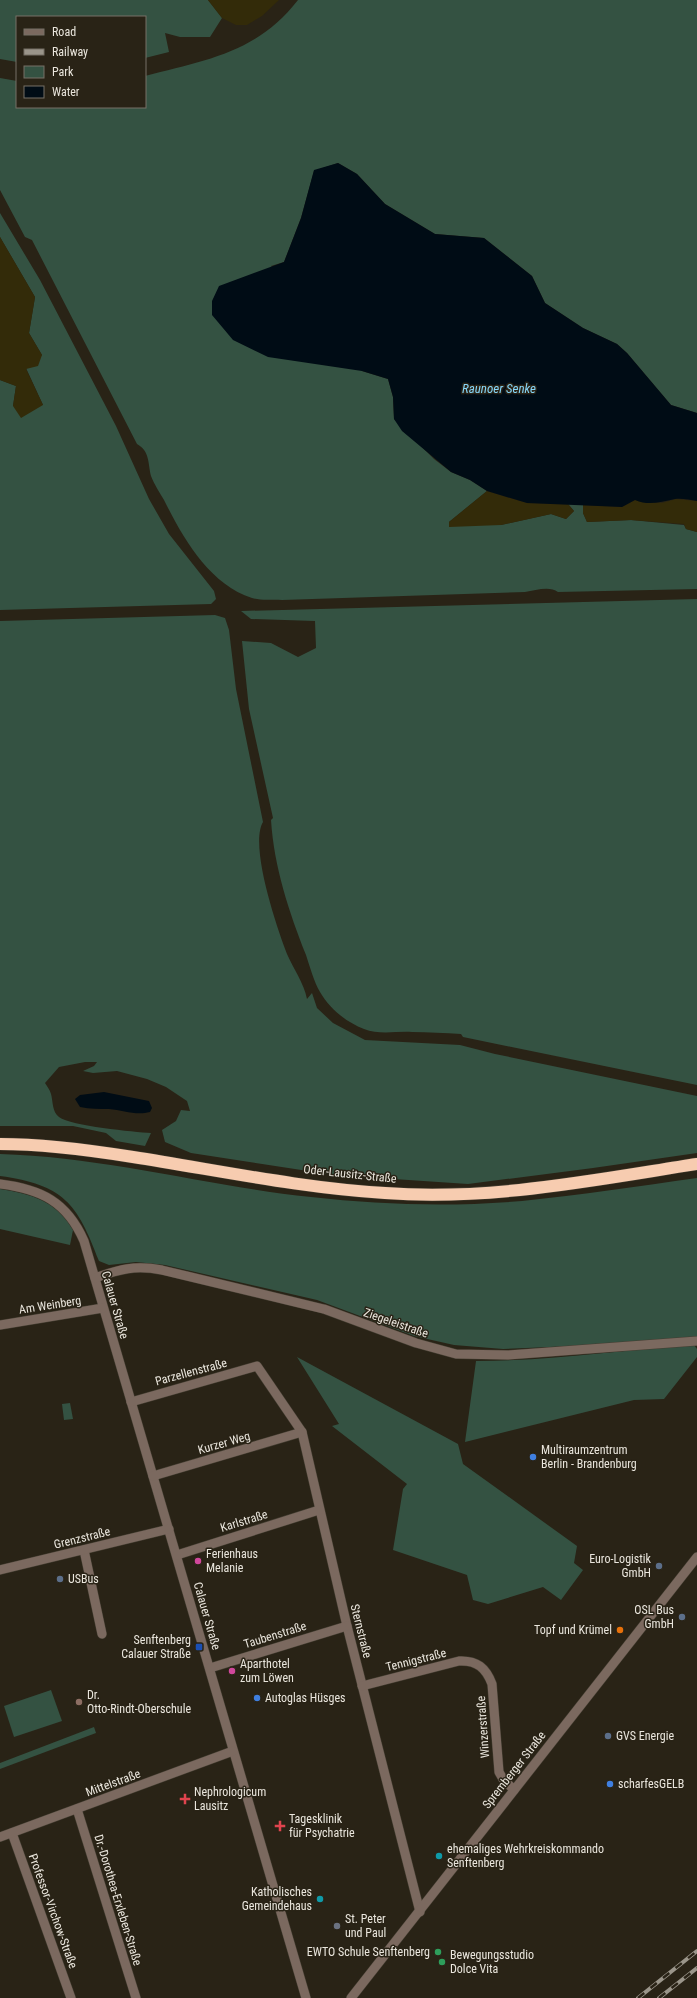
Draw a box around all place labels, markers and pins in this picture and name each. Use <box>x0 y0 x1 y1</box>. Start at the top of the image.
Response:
place label: Multiraumzentrum Berlin - Brandenburg <box>541 1443 637 1471</box>
marker: Multiraumzentrum Berlin - Brandenburg <box>528 1452 538 1462</box>
place label: Ferienhaus Melanie <box>206 1547 258 1575</box>
place label: Euro-Logistik GmbH <box>589 1552 652 1580</box>
marker: Ferienhaus Melanie <box>193 1556 203 1566</box>
marker: Euro-Logistik GmbH <box>654 1561 664 1571</box>
place label: USBus <box>68 1572 99 1586</box>
marker: USBus <box>55 1574 65 1584</box>
place label: OSL Bus GmbH <box>634 1603 674 1631</box>
marker: OSL Bus GmbH <box>677 1612 687 1622</box>
place label: Topf und Krümel <box>534 1623 612 1637</box>
marker: Topf und Krümel <box>615 1625 625 1635</box>
place label: Senftenberg Calauer Straße <box>121 1633 191 1661</box>
marker: Senftenberg Calauer Straße <box>194 1642 204 1652</box>
place label: Aparthotel zum Löwen <box>240 1657 294 1685</box>
marker: Aparthotel zum Löwen <box>227 1666 237 1676</box>
place label: Dr. Otto-Rindt-Oberschule <box>87 1688 191 1716</box>
place label: Autoglas Hüsges <box>265 1691 346 1705</box>
marker: Autoglas Hüsges <box>252 1693 262 1703</box>
marker: Dr. Otto-Rindt-Oberschule <box>74 1697 84 1707</box>
place label: GVS Energie <box>616 1729 674 1743</box>
marker: GVS Energie <box>603 1731 613 1741</box>
place label: scharfesGELB <box>618 1777 684 1791</box>
marker: scharfesGELB <box>605 1779 615 1789</box>
place label: Nephrologicum Lausitz <box>194 1785 266 1813</box>
marker: Nephrologicum Lausitz <box>179 1793 191 1805</box>
place label: Tagesklinik für Psychatrie <box>289 1812 355 1840</box>
marker: Tagesklinik für Psychatrie <box>274 1820 286 1832</box>
place label: ehemaliges Wehrkreiskommando Senftenberg <box>447 1842 604 1870</box>
marker: ehemaliges Wehrkreiskommando Senftenberg <box>434 1851 444 1861</box>
place label: Katholisches Gemeindehaus <box>242 1885 312 1913</box>
marker: Katholisches Gemeindehaus <box>315 1894 325 1904</box>
place label: St. Peter und Paul <box>345 1912 386 1940</box>
marker: St. Peter und Paul <box>332 1921 342 1931</box>
place label: EWTO Schule Senftenberg <box>307 1945 430 1959</box>
marker: EWTO Schule Senftenberg <box>433 1947 443 1957</box>
place label: Bewegungsstudio Dolce Vita <box>450 1948 534 1976</box>
marker: Bewegungsstudio Dolce Vita <box>437 1957 447 1967</box>

